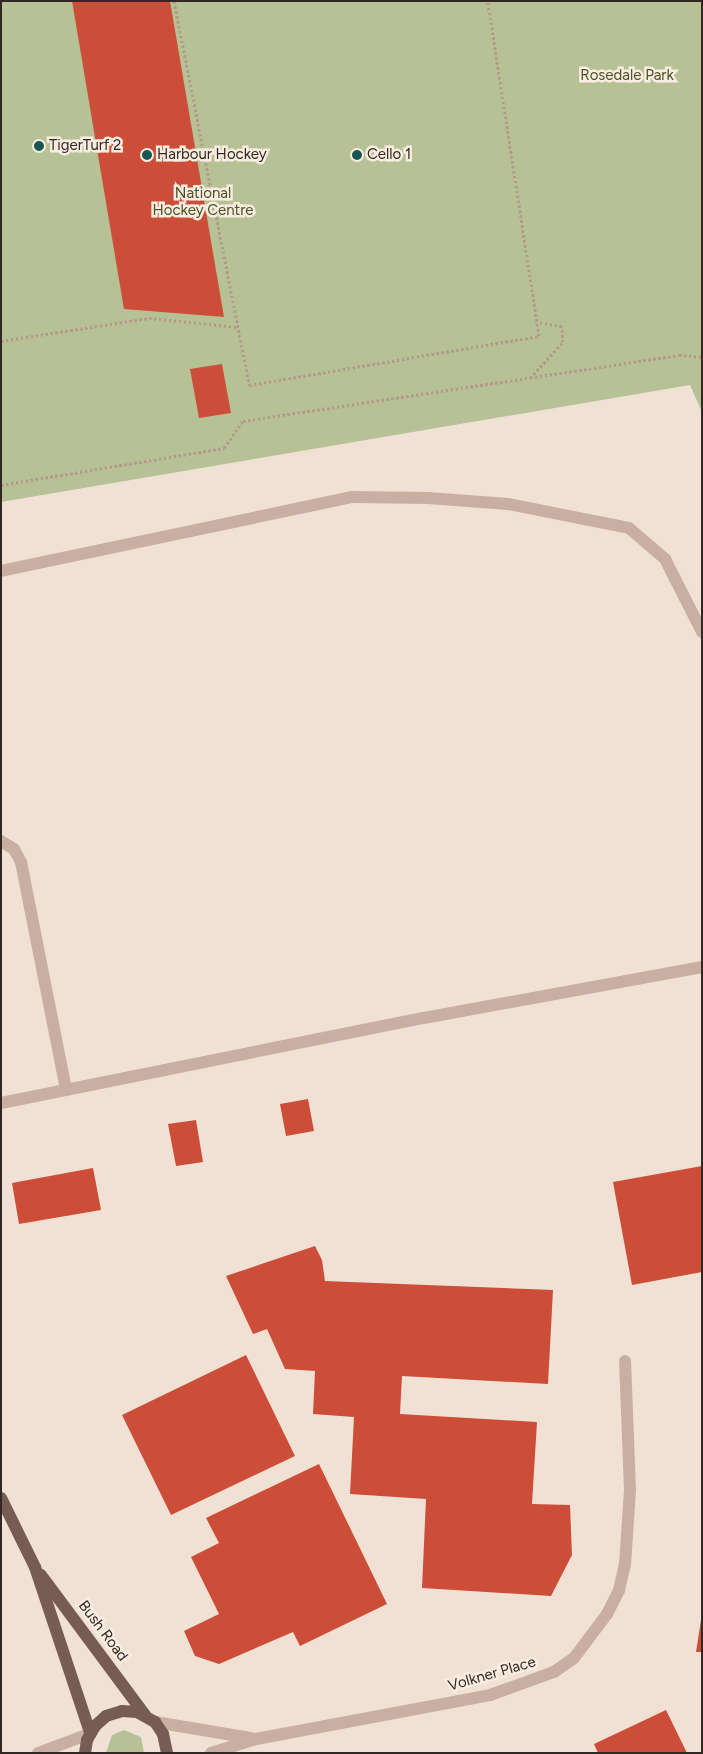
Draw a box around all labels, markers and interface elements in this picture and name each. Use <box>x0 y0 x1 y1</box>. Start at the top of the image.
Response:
park label: Rosedale Park <box>580 67 674 85</box>
place label: TigerTurf 2 <box>49 137 121 155</box>
marker: TigerTurf 2 <box>33 140 45 152</box>
place label: Harbour Hockey <box>157 146 267 164</box>
place label: Cello 1 <box>367 146 411 164</box>
marker: Harbour Hockey <box>141 149 153 161</box>
marker: Cello 1 <box>351 149 363 161</box>
park label: National Hockey Centre <box>152 184 254 219</box>
street label: Bush Road <box>74 1597 132 1665</box>
street label: Volkner Place <box>446 1653 538 1695</box>

